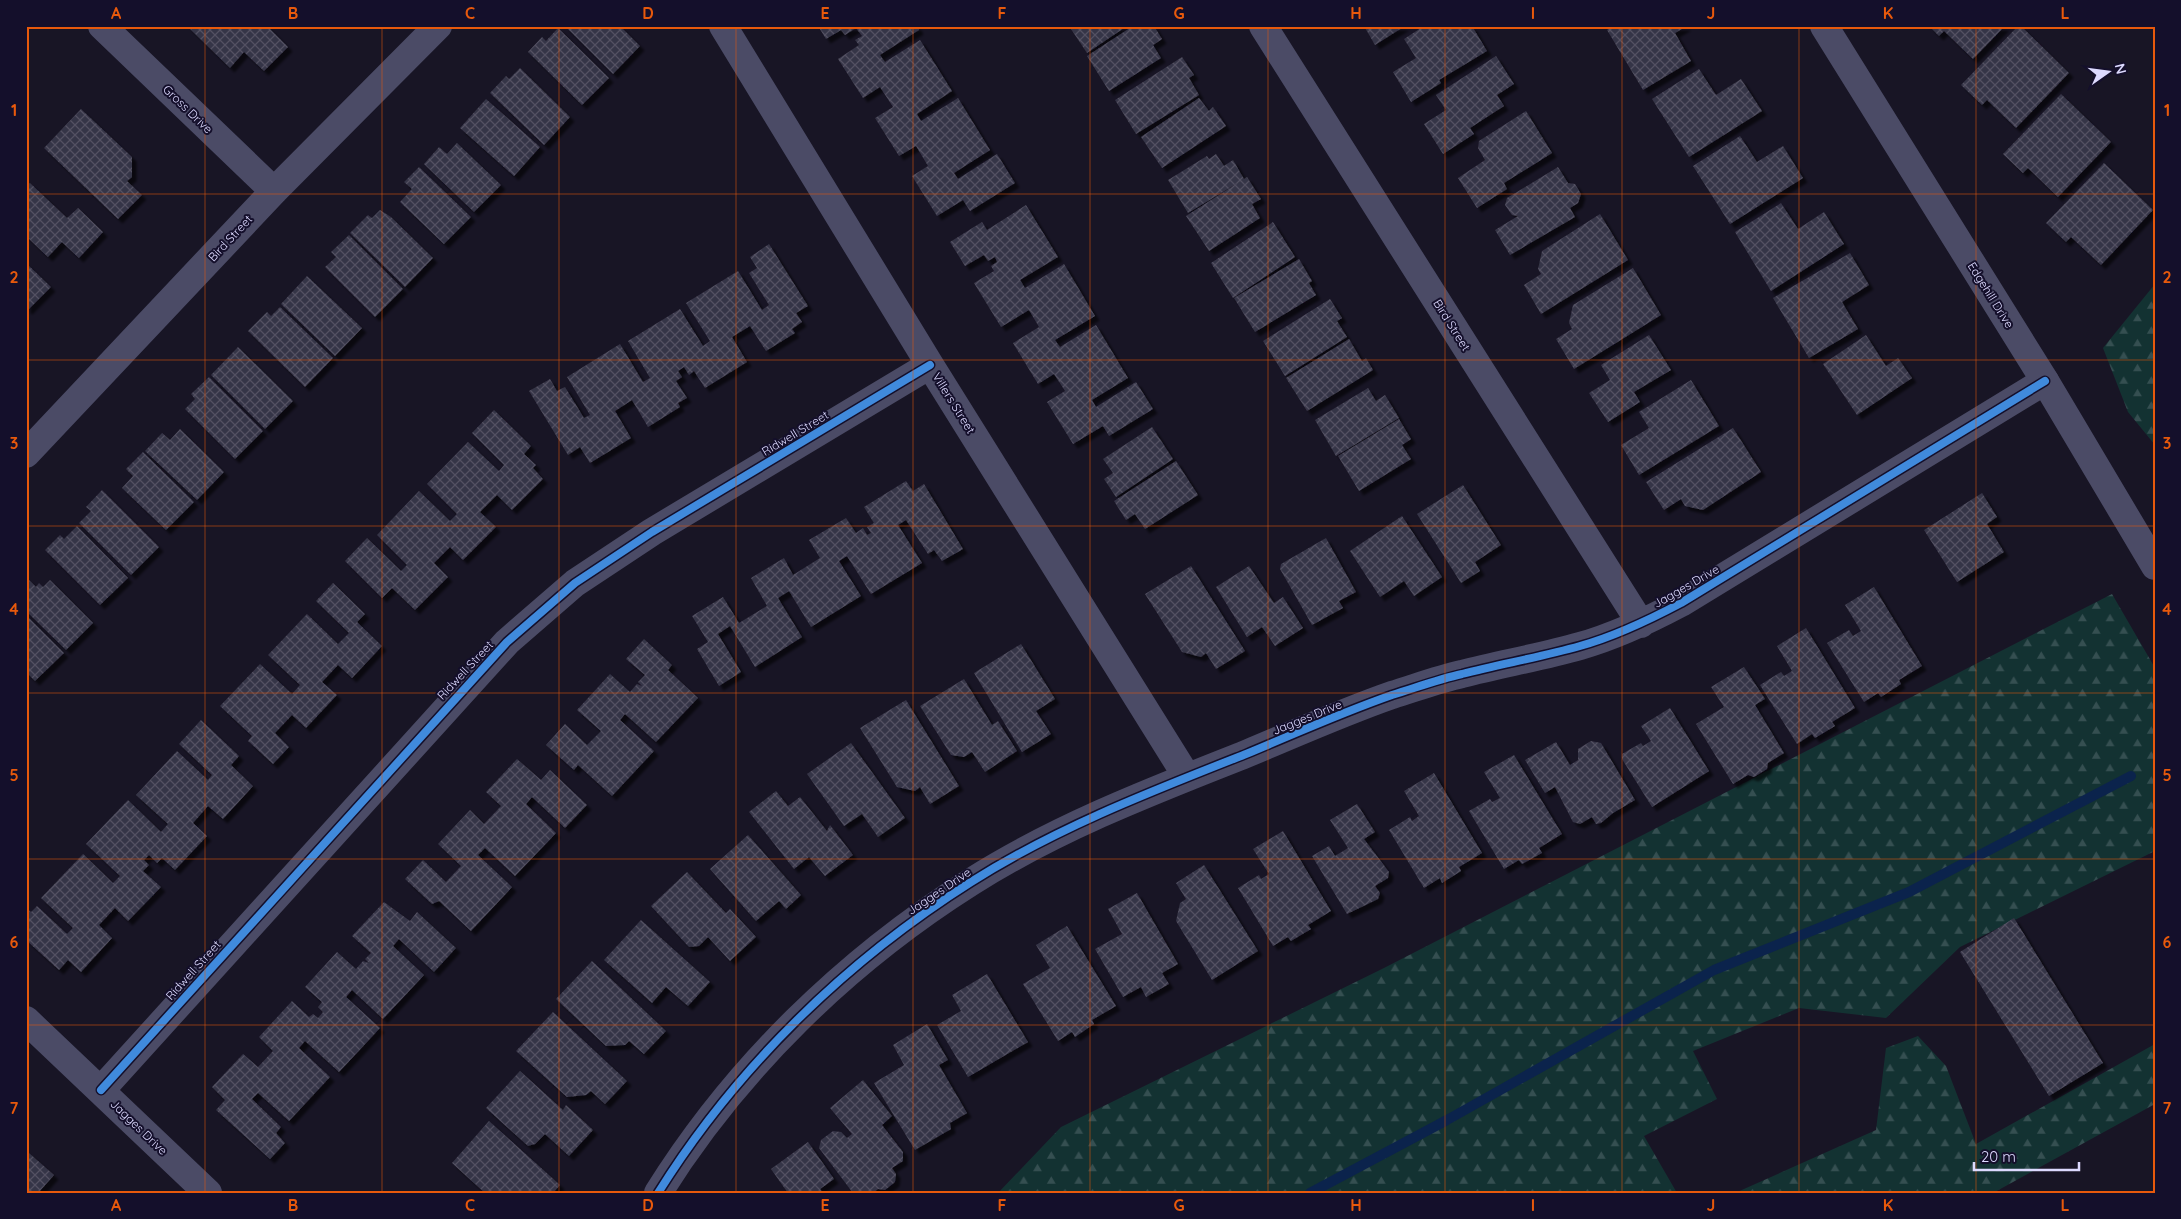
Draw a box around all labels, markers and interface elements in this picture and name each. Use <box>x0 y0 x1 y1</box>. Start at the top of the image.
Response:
text: A <box>111 3 122 23</box>
text: B <box>288 3 298 23</box>
text: C <box>465 3 475 23</box>
text: D <box>642 3 654 23</box>
text: E <box>820 3 830 23</box>
text: F <box>998 3 1007 23</box>
text: G <box>1173 3 1185 23</box>
text: H <box>1350 3 1362 23</box>
text: I <box>1531 3 1535 23</box>
text: J <box>1707 3 1715 23</box>
text: K <box>1883 3 1893 23</box>
text: L <box>2061 3 2070 23</box>
north arrow <box>2084 48 2134 98</box>
text: N <box>2111 62 2131 76</box>
street label: Gross Drive <box>160 82 216 137</box>
text: 1 <box>11 100 17 120</box>
text: 1 <box>2164 100 2170 120</box>
street label: Bird Street <box>205 212 255 264</box>
street label: Edgehill Drive <box>1965 259 2017 331</box>
text: 2 <box>9 267 19 287</box>
text: 2 <box>2162 267 2172 287</box>
street label: Bird Street <box>1430 296 1474 354</box>
street label: Villers Street <box>929 370 979 436</box>
street label: Ridwell Street <box>759 407 831 459</box>
text: 3 <box>10 433 18 453</box>
text: 3 <box>2163 433 2171 453</box>
street label: Jagges Drive <box>1650 561 1722 611</box>
text: 4 <box>9 599 19 619</box>
text: 4 <box>2162 599 2172 619</box>
street label: Ridwell Street <box>434 637 496 703</box>
street label: Jagges Drive <box>1270 696 1344 738</box>
text: 5 <box>9 765 19 785</box>
text: 5 <box>2162 765 2172 785</box>
street label: Jagges Drive <box>904 864 974 918</box>
text: 6 <box>10 932 19 952</box>
text: 6 <box>2163 932 2172 952</box>
street label: Ridwell Street <box>162 937 224 1003</box>
street label: Jagges Drive <box>107 1096 171 1158</box>
text: 7 <box>10 1098 19 1118</box>
text: 7 <box>2163 1098 2172 1118</box>
scale bar <box>1974 1139 2078 1171</box>
text: 20 m <box>1981 1147 2016 1166</box>
text: A <box>111 1195 122 1215</box>
text: B <box>288 1195 298 1215</box>
text: C <box>465 1195 475 1215</box>
text: D <box>642 1195 654 1215</box>
text: E <box>820 1195 830 1215</box>
text: F <box>998 1195 1007 1215</box>
text: G <box>1173 1195 1185 1215</box>
text: H <box>1350 1195 1362 1215</box>
text: I <box>1531 1195 1535 1215</box>
text: J <box>1707 1195 1715 1215</box>
text: K <box>1883 1195 1893 1215</box>
text: L <box>2061 1195 2070 1215</box>

